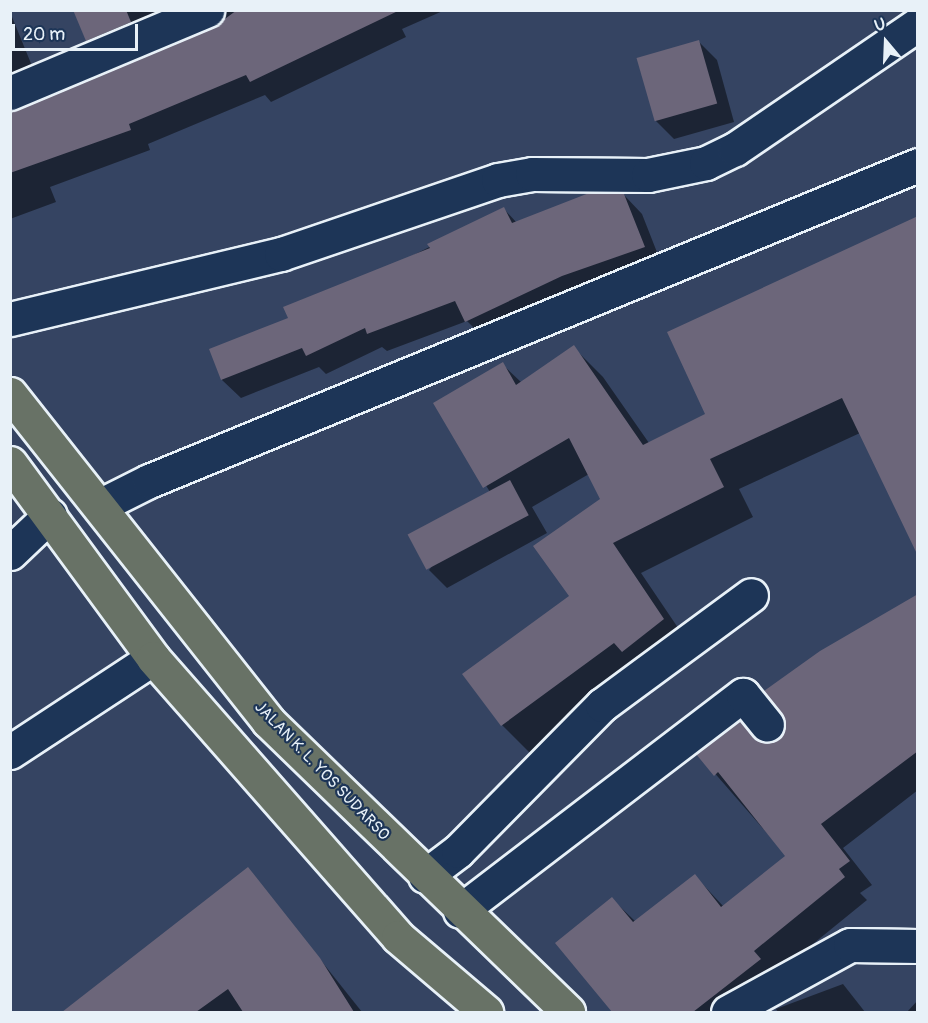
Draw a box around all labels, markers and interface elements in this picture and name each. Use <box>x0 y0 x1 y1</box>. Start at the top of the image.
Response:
scale bar <box>15 12 141 50</box>
north arrow <box>856 12 916 72</box>
text: U <box>872 14 888 36</box>
text: 20 m <box>23 23 65 46</box>
street label: JALAN K. L. YOS SUDARSO <box>251 698 393 844</box>

